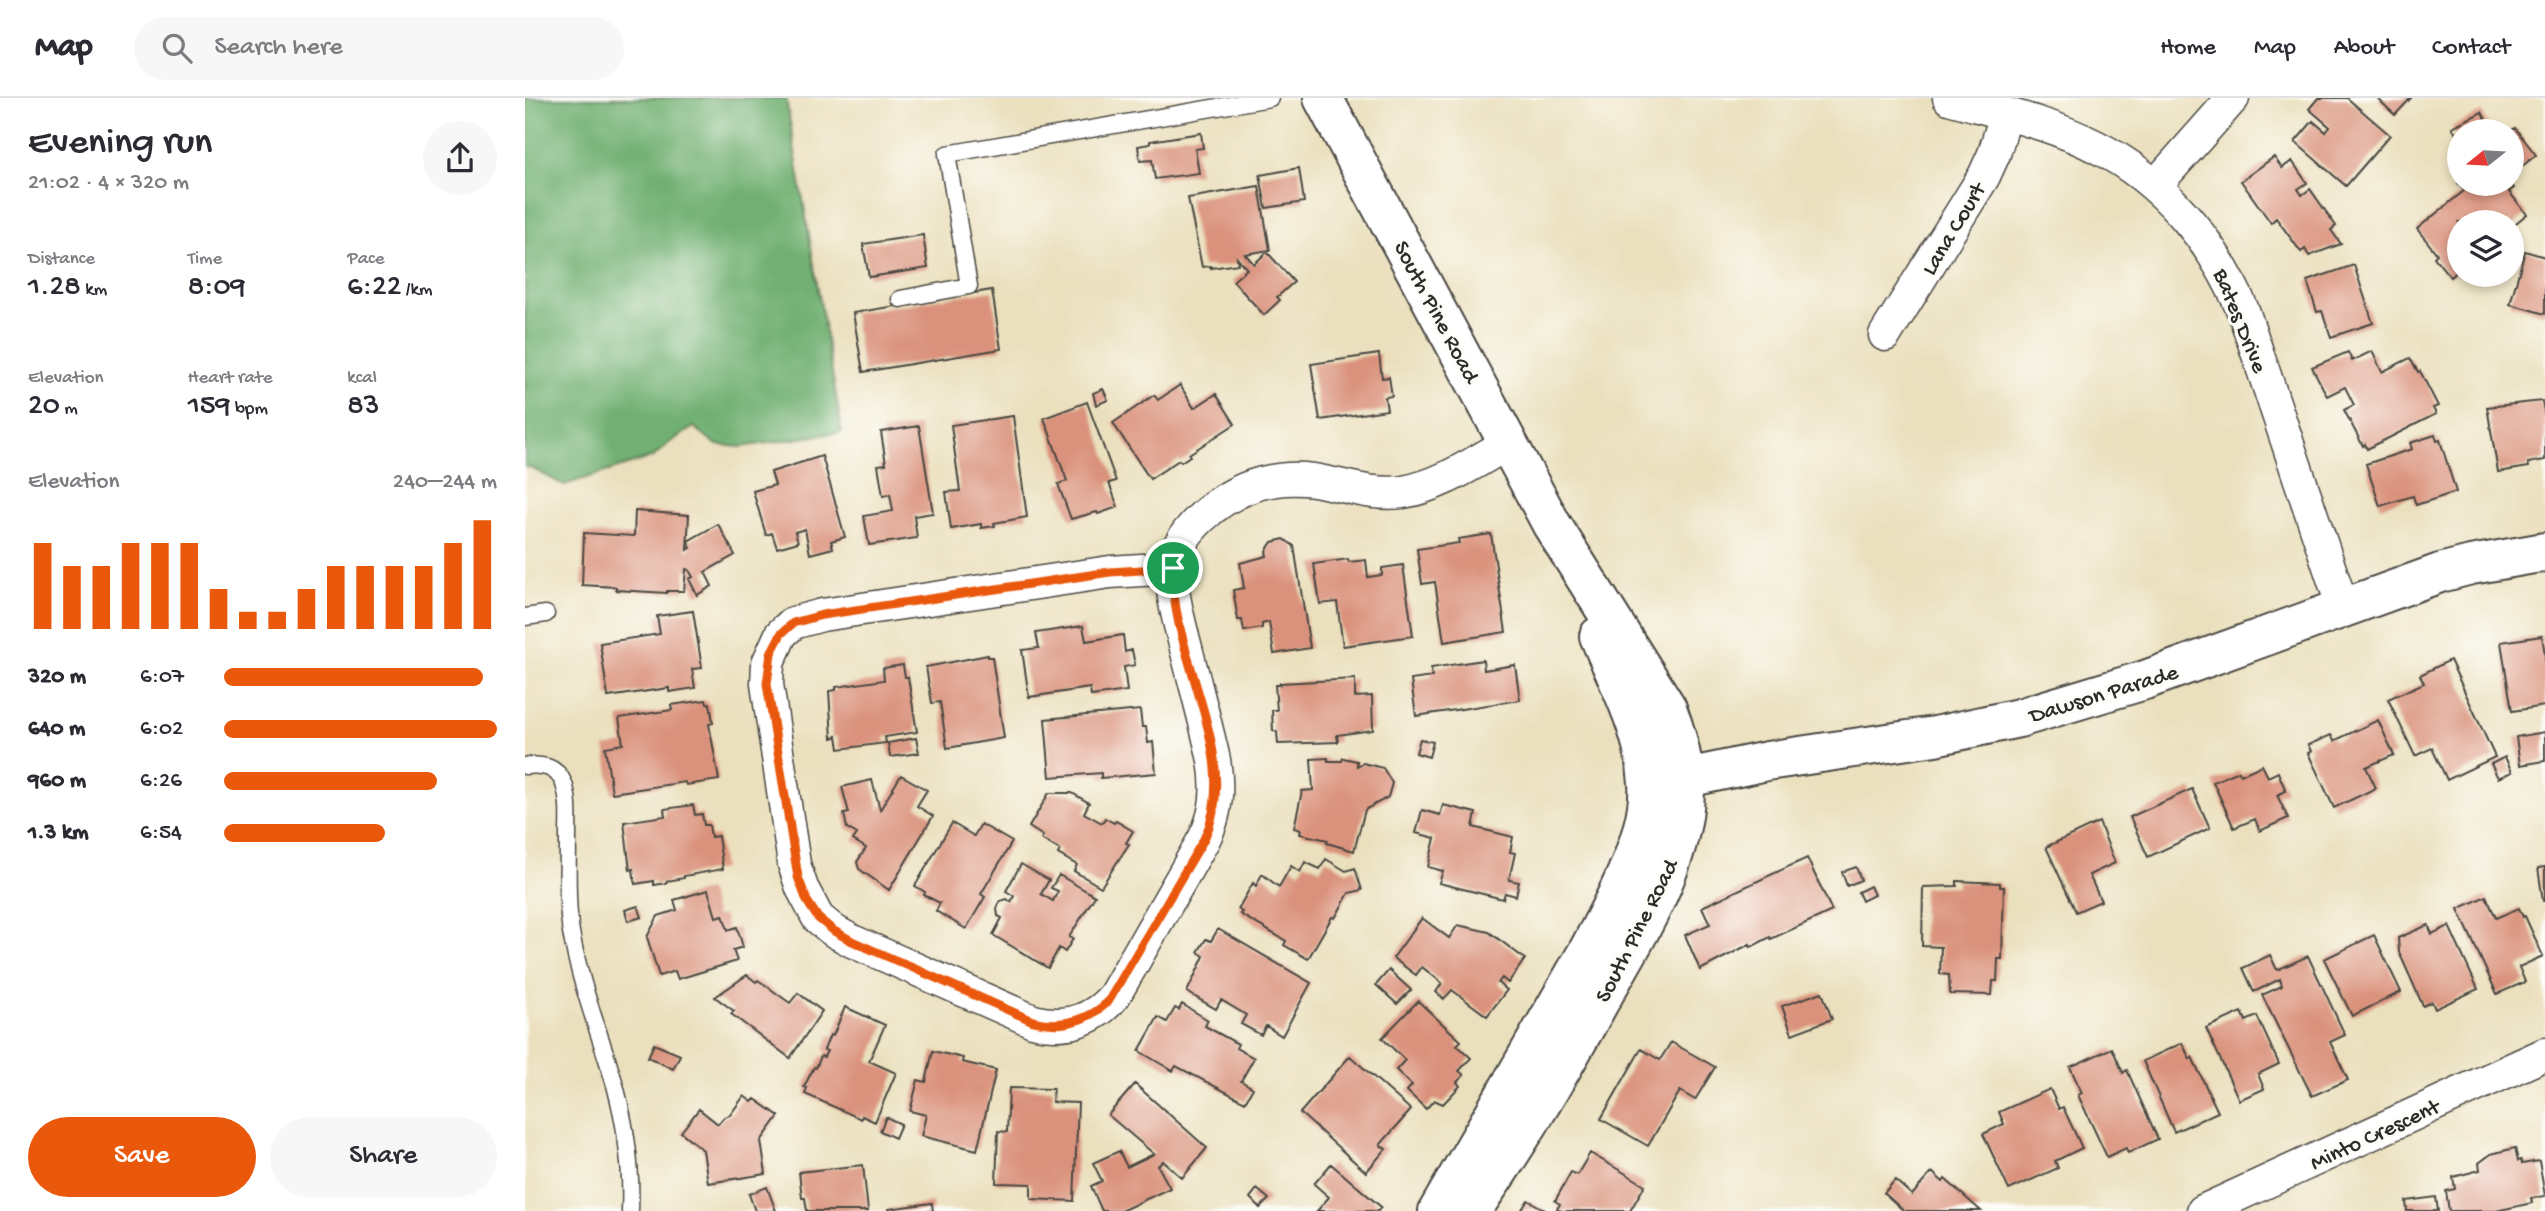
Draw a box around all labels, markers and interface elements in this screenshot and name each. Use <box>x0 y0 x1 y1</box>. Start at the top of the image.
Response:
search box <box>134 17 624 80</box>
text: Map <box>35 29 92 67</box>
icon: search <box>158 29 196 67</box>
text: Search here <box>214 33 343 64</box>
text: Home <box>2160 34 2216 63</box>
text: Map <box>2254 34 2296 63</box>
text: About <box>2334 34 2394 63</box>
text: Contact <box>2432 34 2510 63</box>
north arrow <box>2447 119 2523 196</box>
map controls <box>2447 119 2524 287</box>
button: share <box>423 121 497 195</box>
text: Evening run <box>28 122 212 166</box>
text: 21:02 · 4 × 320 m <box>28 170 189 197</box>
street label: Lana Court <box>1917 177 1994 281</box>
button: layers <box>2447 210 2524 287</box>
street label: South Pine Road <box>1386 237 1484 390</box>
text: Distance <box>28 248 95 271</box>
text: Time <box>188 248 222 271</box>
text: Pace <box>347 248 385 271</box>
street label: Bates Drive <box>2205 264 2272 378</box>
text: 1.28 <box>28 271 81 306</box>
text: 8:09 <box>188 271 246 306</box>
text: 6:22 <box>347 271 401 306</box>
text: km <box>81 279 107 302</box>
text: /km <box>401 279 432 302</box>
text: Elevation <box>28 367 104 390</box>
text: Heart rate <box>188 367 273 390</box>
text: kcal <box>347 367 377 390</box>
text: 20 <box>28 390 60 425</box>
text: 159 <box>188 390 231 425</box>
text: 83 <box>347 390 379 425</box>
text: m <box>60 398 78 421</box>
text: bpm <box>231 398 268 421</box>
text: Elevation <box>28 469 119 496</box>
text: 240–244 m <box>393 469 497 496</box>
pin <box>1143 538 1203 598</box>
icon: arrive <box>1154 549 1192 587</box>
street label: Dawson Parade <box>2024 660 2183 731</box>
text: 320 m <box>28 664 86 691</box>
text: 6:07 <box>140 664 184 691</box>
text: 640 m <box>28 716 85 743</box>
text: 6:02 <box>140 716 183 743</box>
text: 960 m <box>28 768 86 795</box>
text: 6:26 <box>140 768 182 795</box>
text: 1.3 km <box>28 820 88 847</box>
text: 6:54 <box>140 820 182 847</box>
street label: South Pine Road <box>1591 854 1686 1008</box>
street label: Minto Crescent <box>2307 1094 2446 1178</box>
button: Save <box>28 1117 256 1197</box>
button: Share <box>270 1117 497 1197</box>

